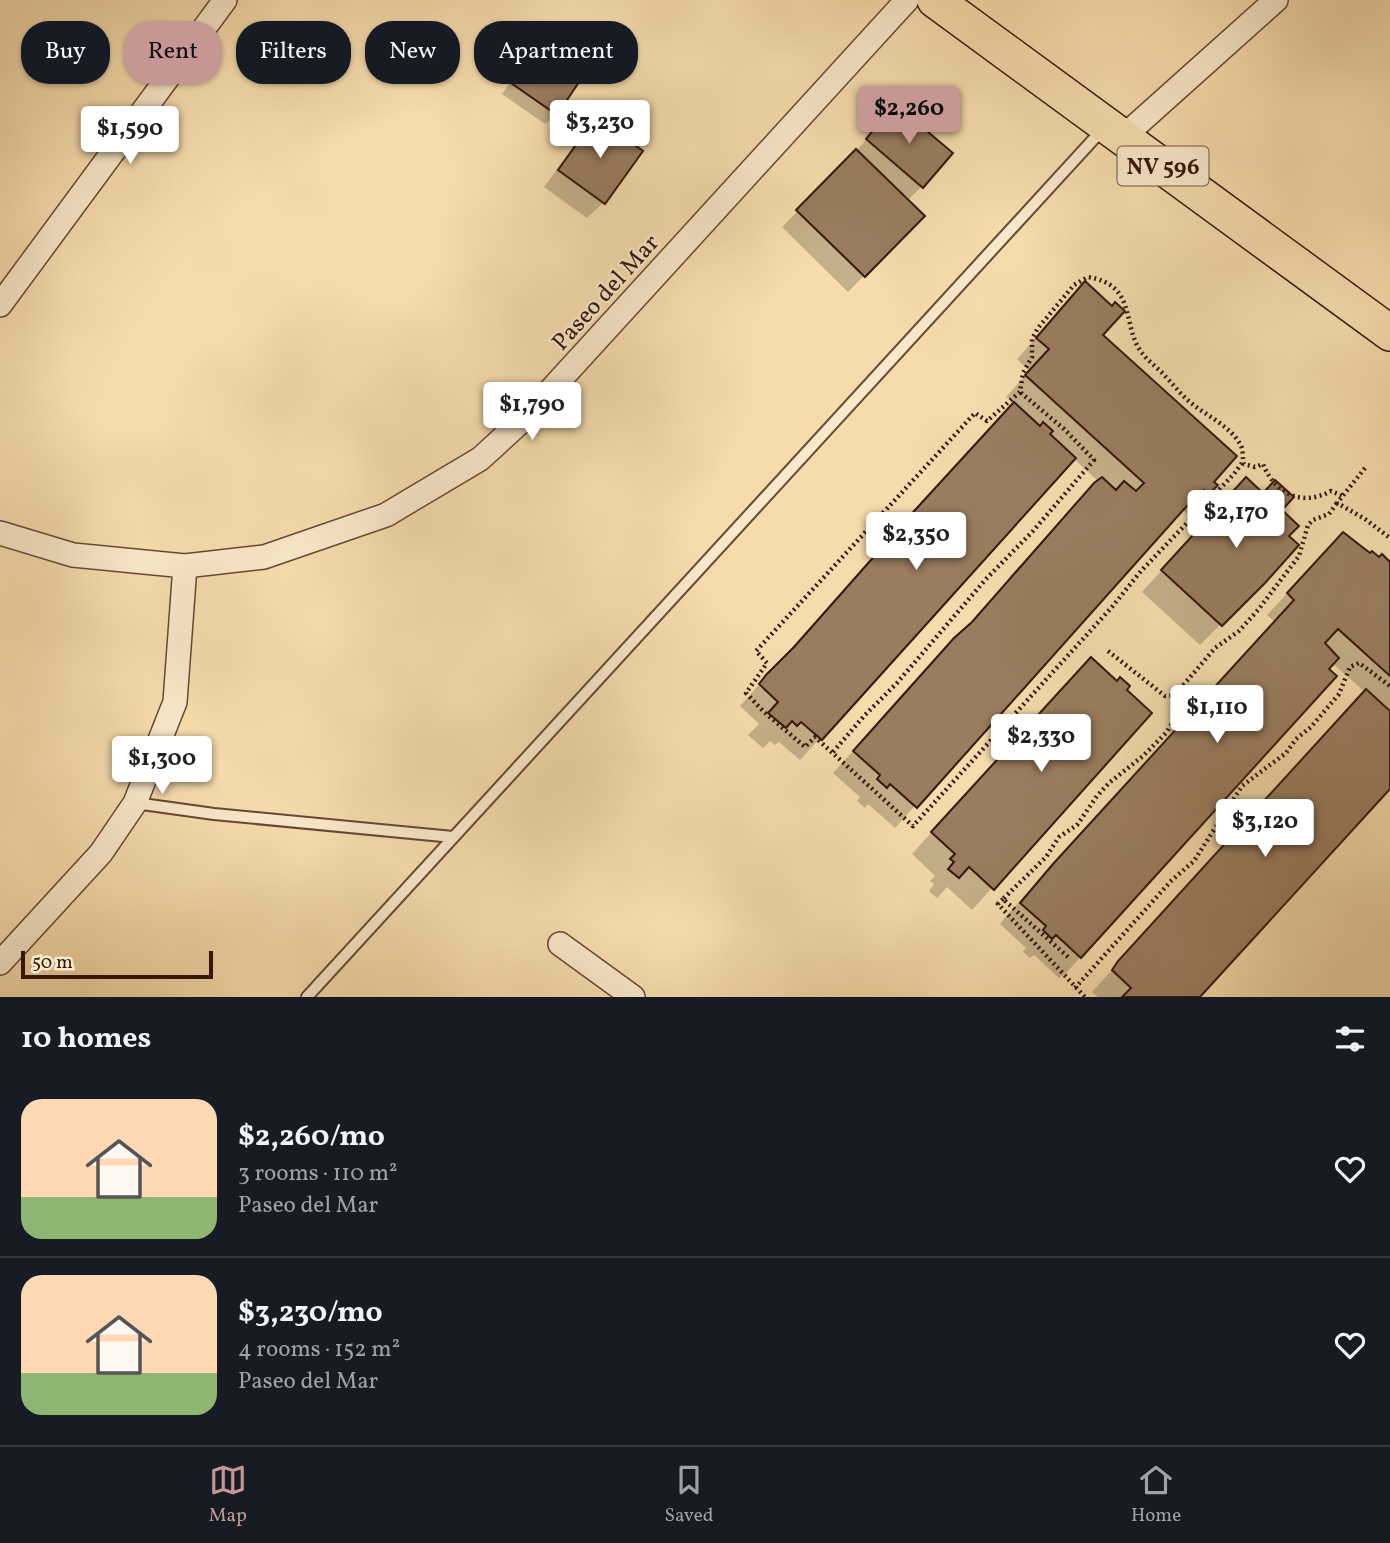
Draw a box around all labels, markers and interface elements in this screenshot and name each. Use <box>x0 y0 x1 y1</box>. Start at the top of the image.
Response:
chip: Buy <box>21 21 110 84</box>
chip: Rent <box>124 21 222 84</box>
chip: Filters <box>236 21 351 84</box>
chip: New <box>365 21 460 84</box>
chip: Apartment <box>474 21 638 84</box>
pin: $2,260 <box>852 86 966 146</box>
text: $2,260 <box>874 93 944 125</box>
pin: $3,230 <box>543 100 657 160</box>
pin: $1,590 <box>73 106 187 166</box>
text: $3,230 <box>566 107 634 139</box>
text: $1,590 <box>97 113 163 145</box>
road number: NV 596 <box>1118 146 1208 186</box>
street label: Paseo del Mar <box>545 228 668 359</box>
pin: $1,790 <box>475 382 589 442</box>
text: $1,790 <box>499 389 565 421</box>
pin: $2,170 <box>1179 490 1293 550</box>
text: $2,170 <box>1203 497 1269 529</box>
pin: $2,350 <box>859 512 973 572</box>
text: $2,350 <box>882 519 950 551</box>
pin: $1,110 <box>1160 686 1274 745</box>
text: $1,110 <box>1186 692 1248 724</box>
pin: $2,330 <box>984 714 1098 774</box>
text: $2,330 <box>1007 721 1075 753</box>
pin: $1,300 <box>105 736 219 796</box>
text: $1,300 <box>128 743 196 775</box>
pin: $3,120 <box>1208 800 1322 859</box>
text: $3,120 <box>1232 806 1298 838</box>
scale bar <box>21 948 214 980</box>
text: 50 m <box>32 950 73 976</box>
text: 10 homes <box>21 1018 151 1060</box>
icon: filters <box>1331 1020 1369 1058</box>
text: $2,260/mo <box>238 1116 385 1158</box>
icon: home <box>77 1127 161 1211</box>
icon: heart <box>1331 1150 1369 1188</box>
text: 3 rooms · 110 m² <box>238 1158 398 1190</box>
text: Paseo del Mar <box>238 1190 378 1222</box>
text: $3,230/mo <box>238 1292 383 1334</box>
icon: home <box>77 1303 161 1387</box>
icon: heart <box>1331 1326 1369 1364</box>
text: 4 rooms · 152 m² <box>238 1334 400 1366</box>
text: Paseo del Mar <box>238 1366 378 1398</box>
tab: Map <box>209 1461 247 1529</box>
tab: Saved <box>664 1461 713 1529</box>
tab: Home <box>1131 1461 1181 1529</box>

